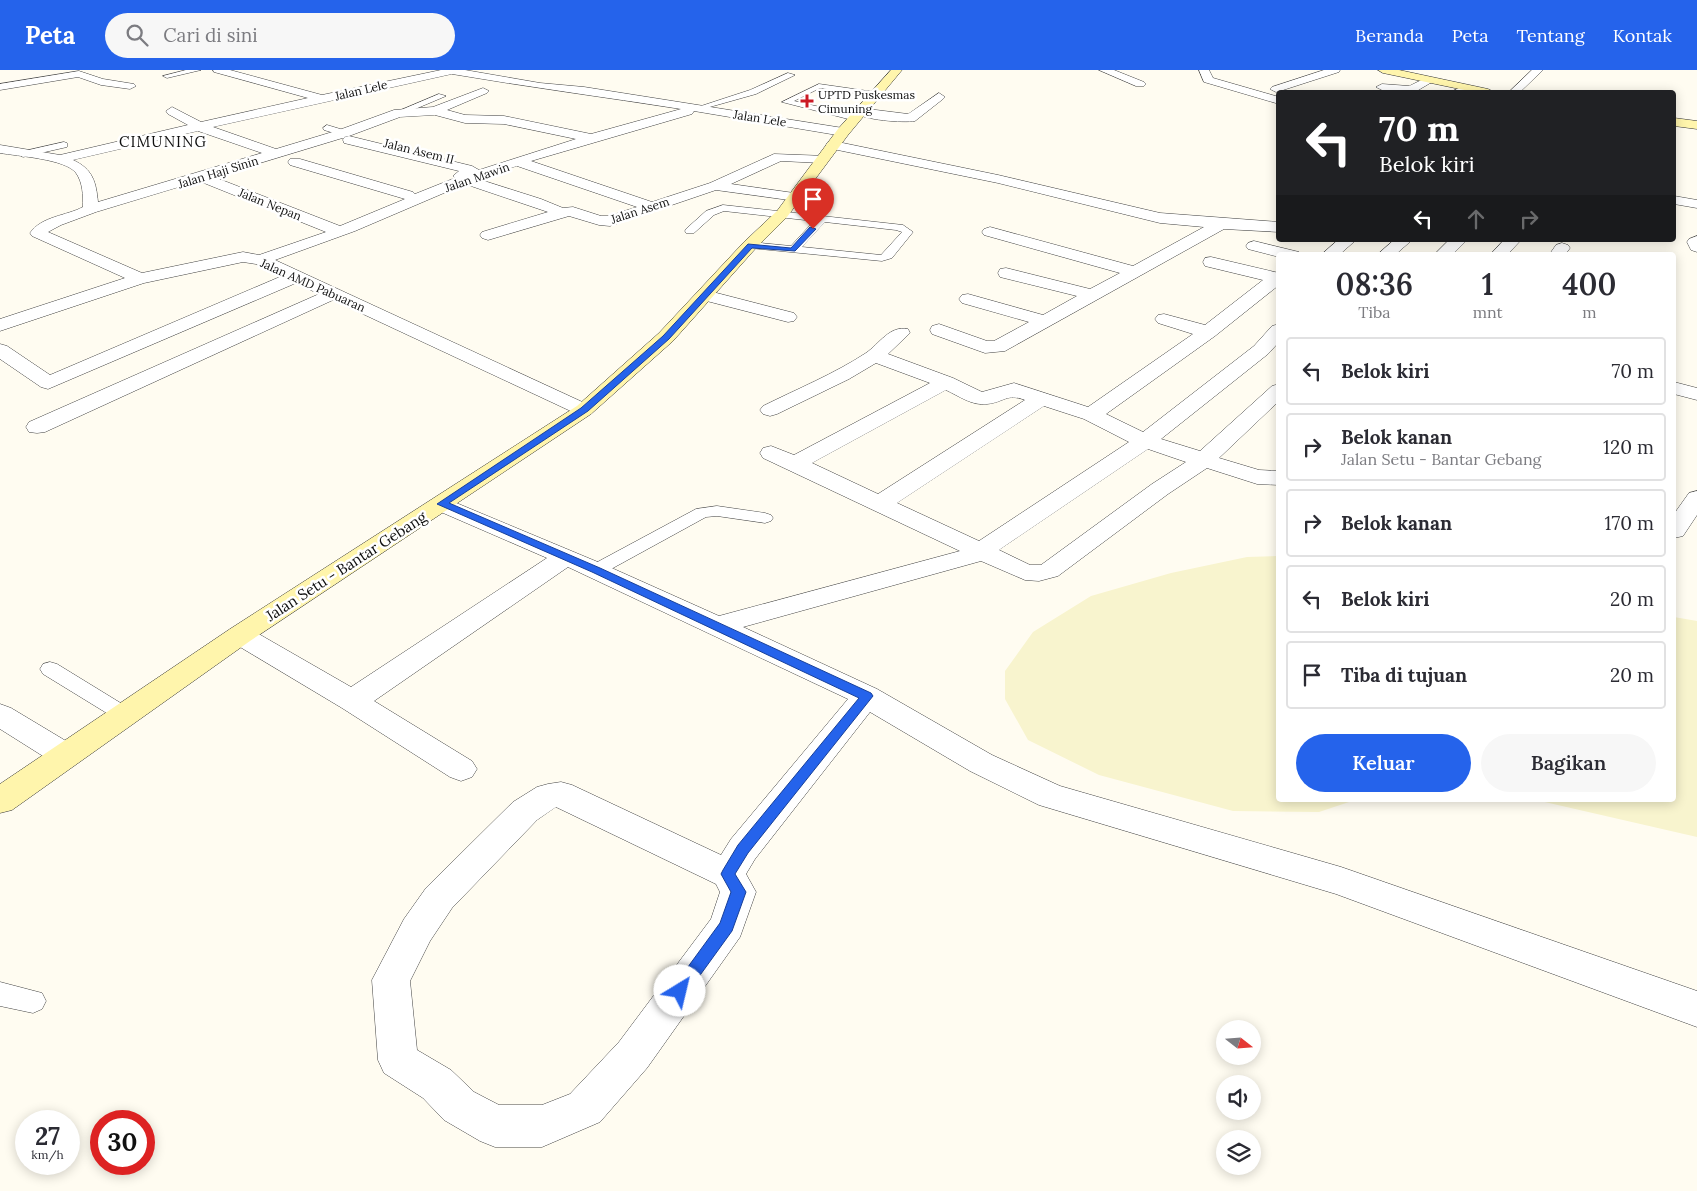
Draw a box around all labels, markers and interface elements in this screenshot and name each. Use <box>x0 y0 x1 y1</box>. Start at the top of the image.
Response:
search box <box>105 13 455 58</box>
text: Peta <box>25 20 75 51</box>
icon: search <box>123 21 151 49</box>
text: Cari di sini <box>163 23 258 47</box>
text: Beranda <box>1355 24 1424 47</box>
text: Peta <box>1452 24 1488 47</box>
text: Tentang <box>1516 24 1585 47</box>
text: Kontak <box>1613 24 1672 47</box>
street label: Jalan Lele <box>332 77 389 104</box>
place label: UPTD Puskesmas Cimuning <box>818 87 915 116</box>
marker: UPTD Puskesmas Cimuning <box>800 94 814 108</box>
street label: Jalan Lele <box>731 106 788 130</box>
text: 70 m <box>1379 106 1459 151</box>
icon: left <box>1296 110 1361 175</box>
district label: CIMUNING <box>119 132 207 151</box>
street label: Jalan Asem II <box>381 135 456 167</box>
text: Belok kiri <box>1379 150 1475 178</box>
street label: Jalan Haji Sinin <box>175 153 260 192</box>
street label: Jalan Mawin <box>442 159 511 195</box>
pin <box>792 178 834 229</box>
street label: Jalan Nepan <box>235 184 304 223</box>
icon: arrive <box>799 185 827 213</box>
street label: Jalan Asem <box>608 193 671 227</box>
icon: left <box>1409 205 1437 233</box>
icon: ahead <box>1462 205 1490 233</box>
icon: right <box>1515 205 1543 233</box>
street label: Jalan AMD Pabuaran <box>257 255 368 315</box>
text: 08:36 <box>1336 265 1413 303</box>
text: 1 <box>1482 265 1494 303</box>
text: 400 <box>1562 265 1616 303</box>
text: Tiba <box>1358 302 1390 322</box>
text: mnt <box>1473 302 1503 322</box>
text: m <box>1582 302 1597 322</box>
icon: left <box>1298 357 1326 385</box>
text: Belok kiri <box>1341 359 1430 383</box>
text: 70 m <box>1611 359 1654 383</box>
text: Belok kanan <box>1341 425 1452 449</box>
icon: right <box>1298 433 1326 461</box>
text: 120 m <box>1603 435 1654 459</box>
text: Jalan Setu - Bantar Gebang <box>1341 449 1541 469</box>
street label: Jalan Setu - Bantar Gebang <box>261 506 431 626</box>
icon: right <box>1298 509 1326 537</box>
text: Belok kanan <box>1341 511 1452 535</box>
text: 170 m <box>1605 511 1654 535</box>
icon: left <box>1298 585 1326 613</box>
text: Belok kiri <box>1341 587 1430 611</box>
text: 20 m <box>1610 587 1654 611</box>
icon: arrive <box>1298 661 1326 689</box>
text: Tiba di tujuan <box>1341 663 1467 687</box>
text: 20 m <box>1610 663 1654 687</box>
button: Keluar <box>1296 734 1471 792</box>
button: Bagikan <box>1481 734 1656 792</box>
position arrow <box>653 964 705 1016</box>
north arrow <box>1216 1020 1261 1065</box>
map controls <box>1216 1020 1261 1175</box>
button: sound <box>1216 1075 1261 1120</box>
speed limit sign: 30 <box>90 1110 155 1175</box>
text: 27 <box>35 1120 60 1152</box>
button: layers <box>1216 1130 1261 1175</box>
text: km/h <box>31 1147 64 1162</box>

